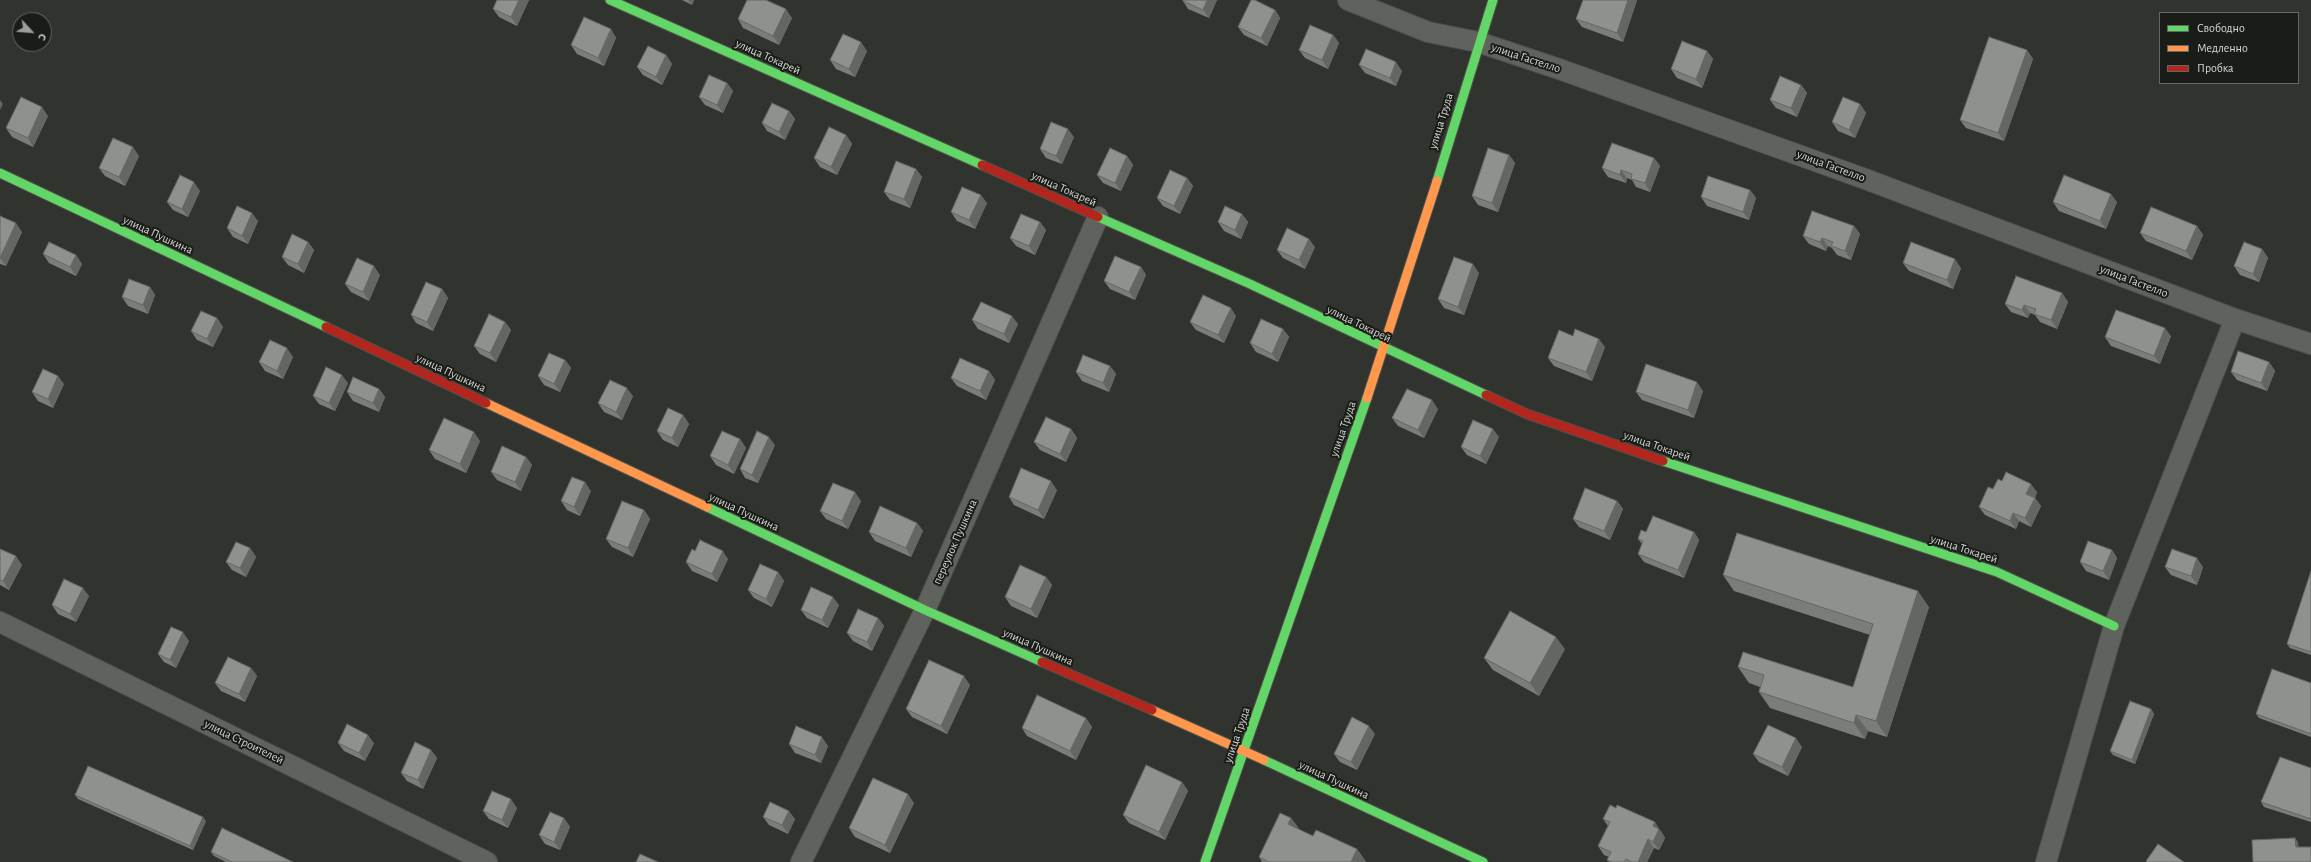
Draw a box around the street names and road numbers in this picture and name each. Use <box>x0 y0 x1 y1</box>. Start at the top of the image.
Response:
street label: улица Токарей <box>733 36 803 78</box>
street label: улица Гастелло <box>1490 40 1562 76</box>
street label: улица Труда <box>1426 91 1456 151</box>
street label: улица Гастелло <box>1795 147 1867 185</box>
street label: улица Токарей <box>1029 168 1099 210</box>
street label: улица Пушкина <box>121 213 195 257</box>
street label: улица Гастелло <box>2098 261 2170 301</box>
street label: улица Токарей <box>1324 302 1394 346</box>
street label: улица Пушкина <box>414 351 488 395</box>
street label: улица Труда <box>1327 399 1359 459</box>
street label: улица Токарей <box>1622 428 1692 464</box>
street label: улица Пушкина <box>707 490 781 534</box>
street label: переулок Пушкина <box>930 497 980 587</box>
street label: улица Токарей <box>1929 531 1999 567</box>
street label: улица Пушкина <box>1001 625 1075 669</box>
street label: улица Труда <box>1221 705 1253 765</box>
street label: улица Строителей <box>202 717 286 767</box>
street label: улица Пушкина <box>1297 758 1371 802</box>

